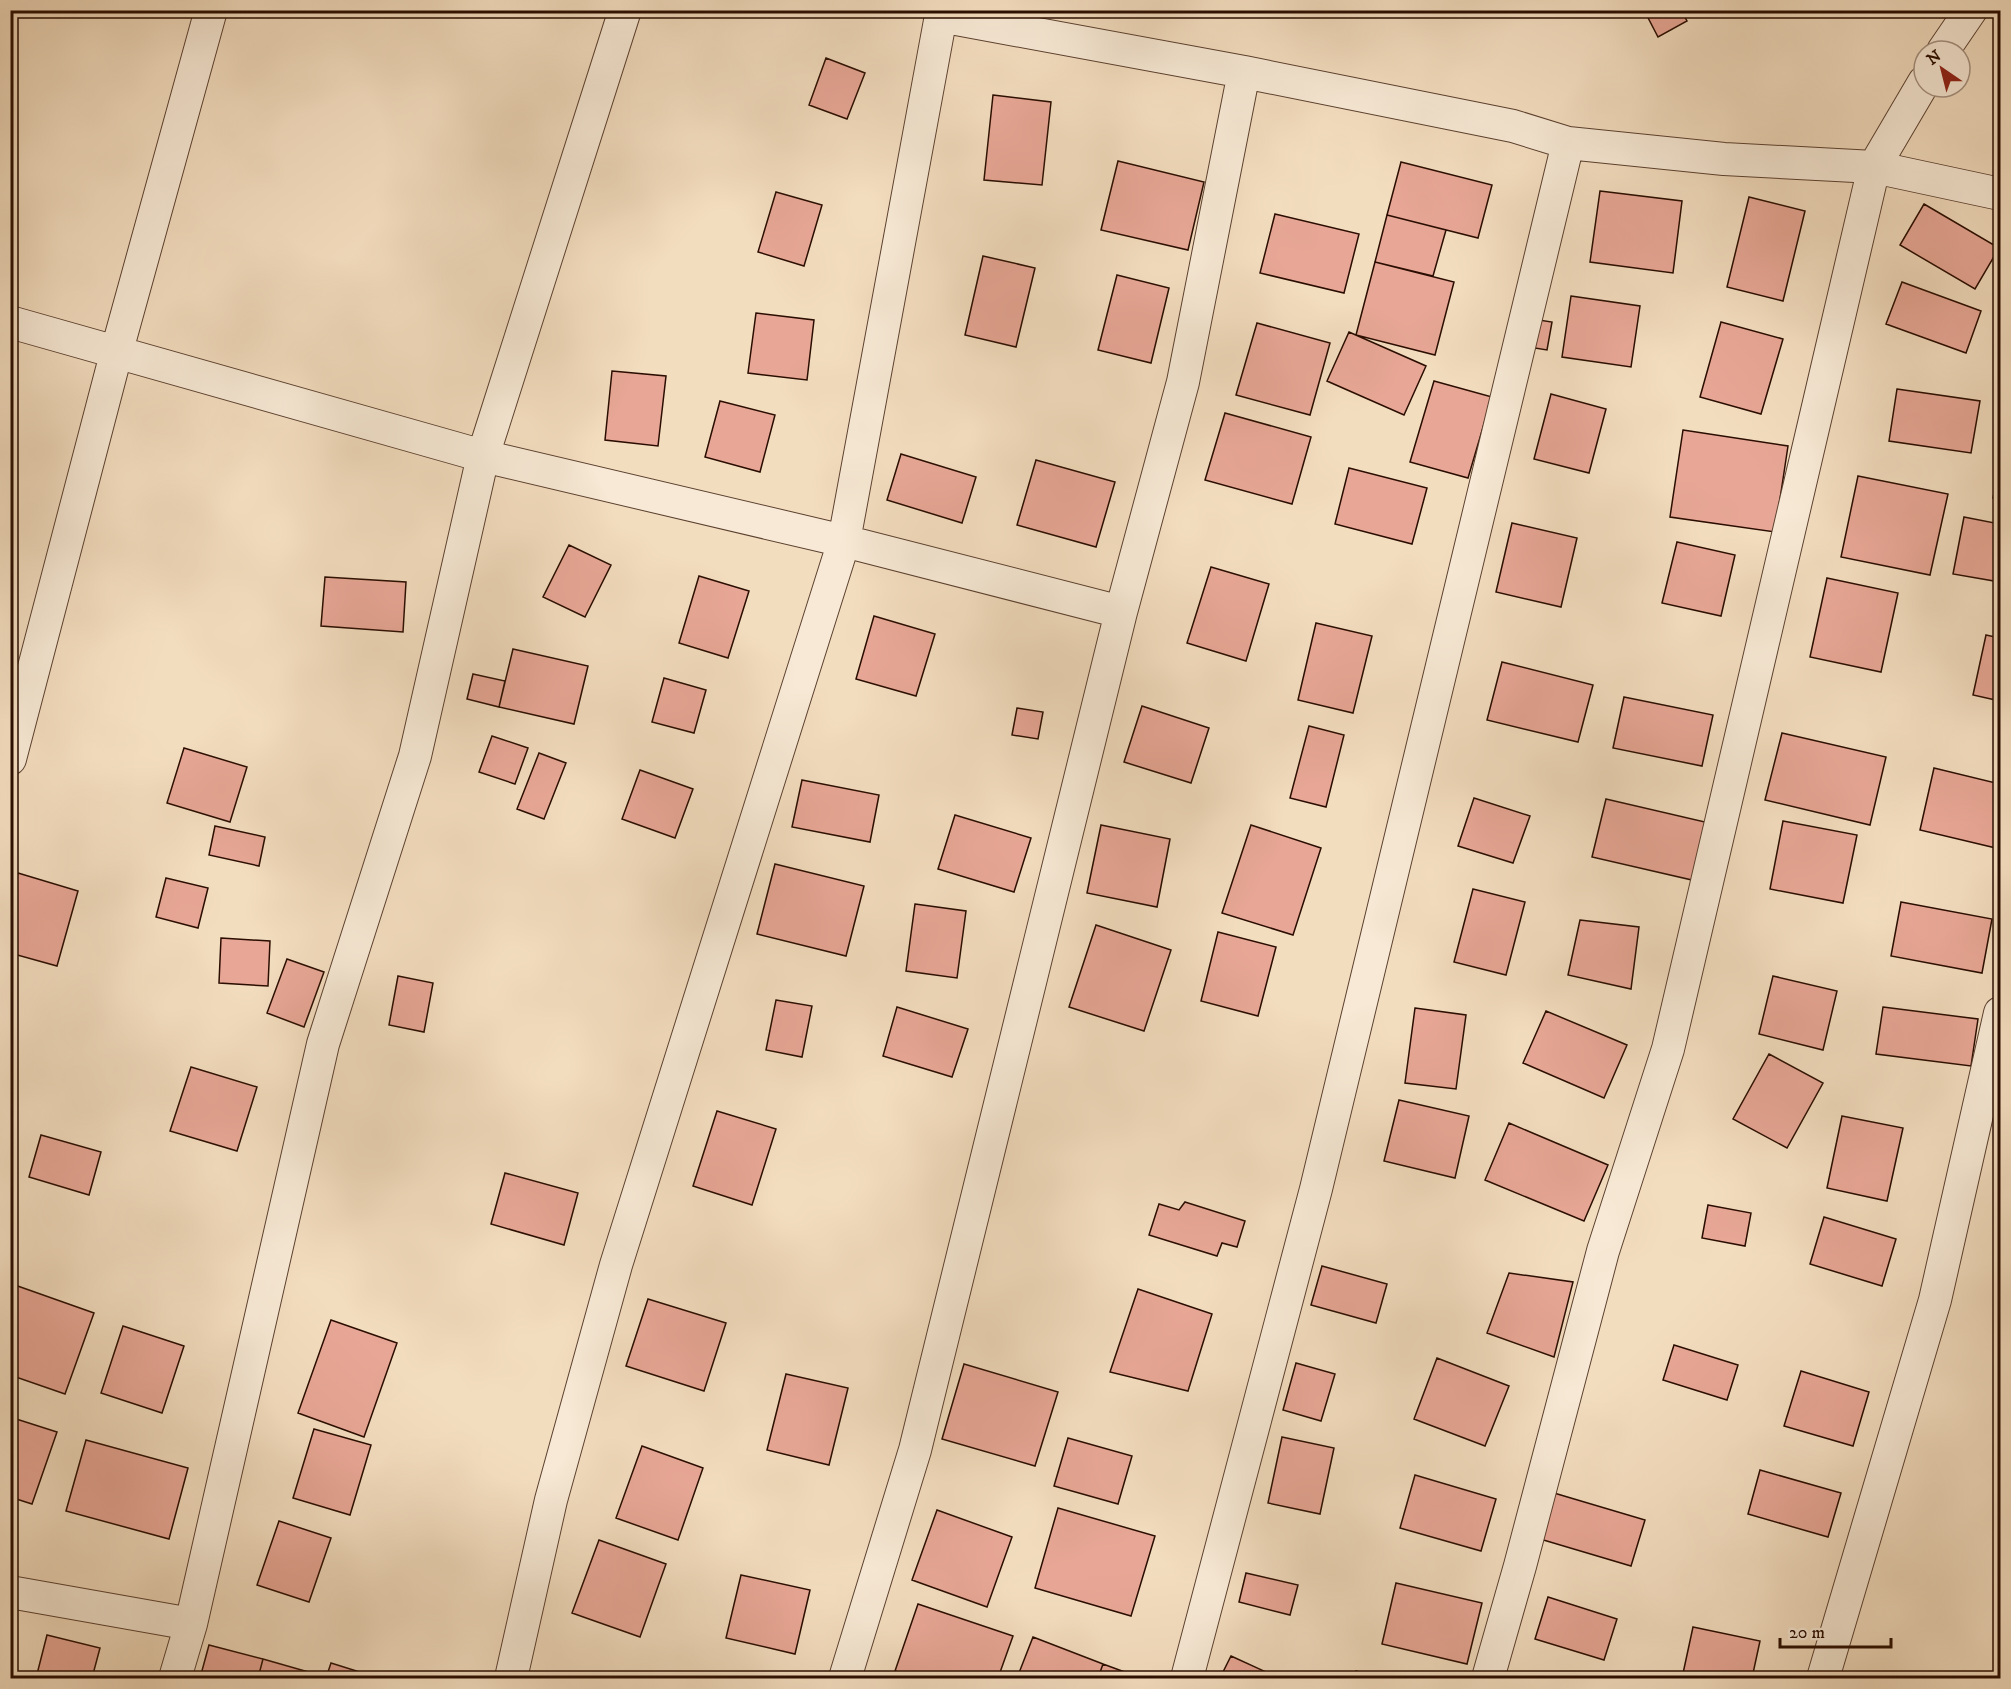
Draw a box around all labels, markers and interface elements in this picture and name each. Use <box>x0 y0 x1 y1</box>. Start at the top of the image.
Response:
north arrow <box>1912 39 1972 99</box>
text: N <box>1923 46 1945 69</box>
scale bar <box>1780 1611 1891 1649</box>
text: 20 m <box>1789 1622 1825 1644</box>

